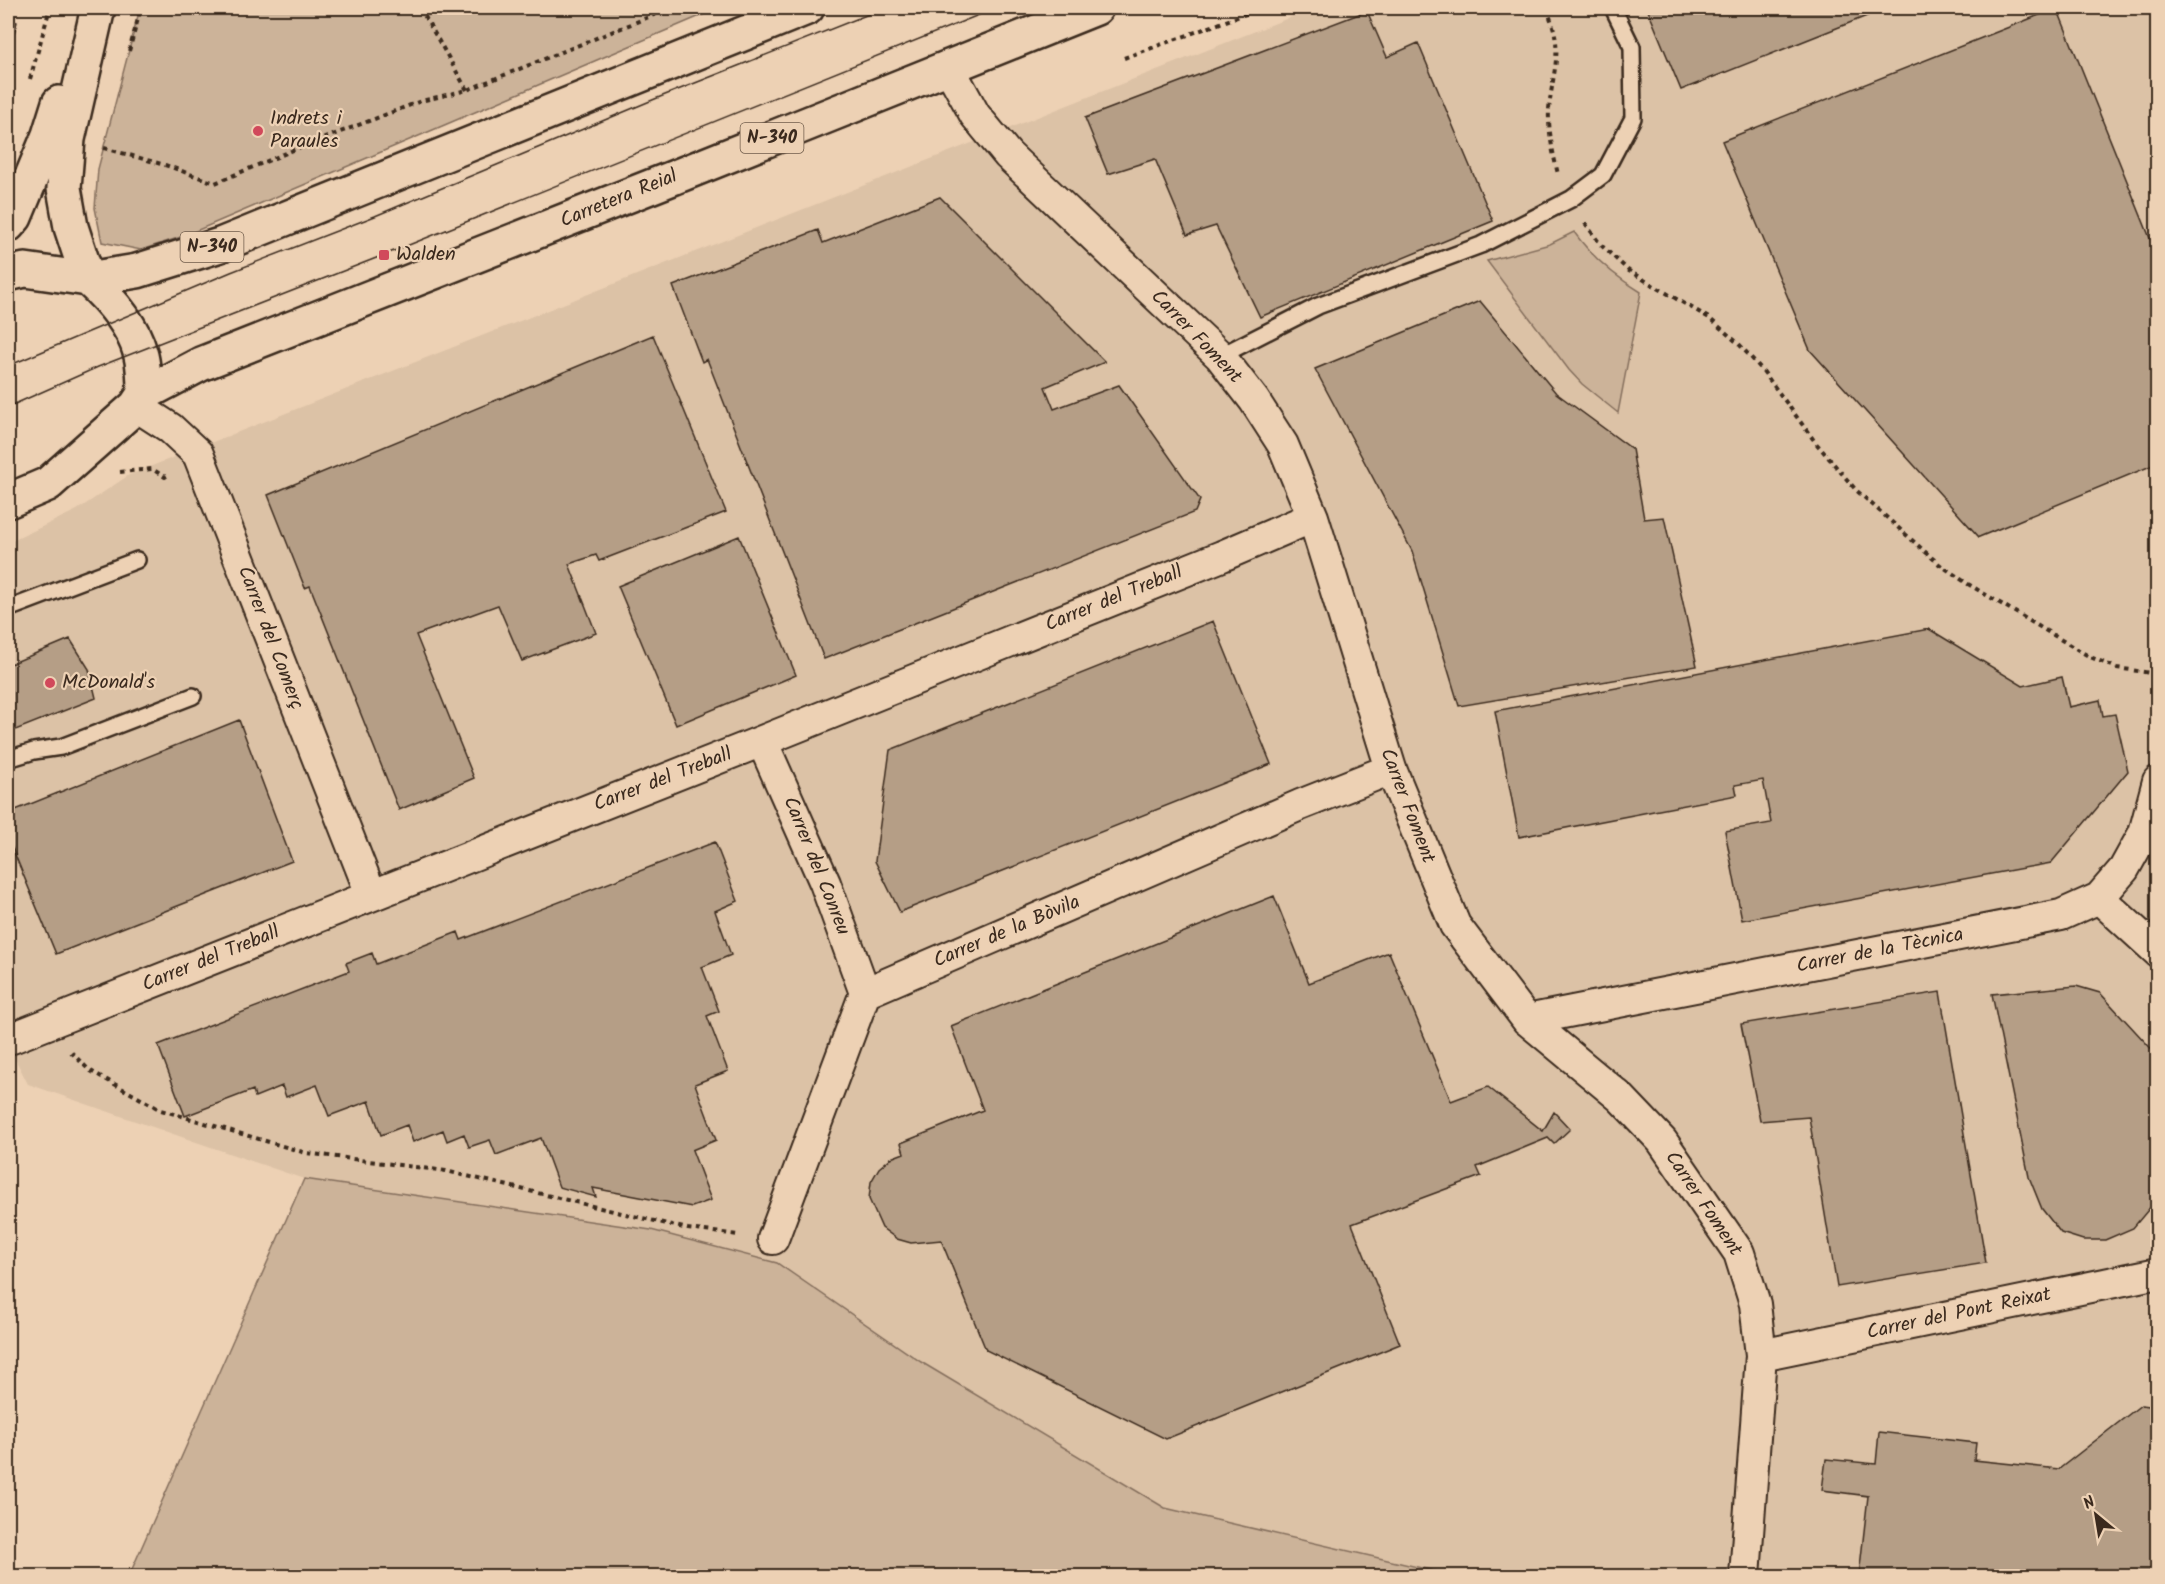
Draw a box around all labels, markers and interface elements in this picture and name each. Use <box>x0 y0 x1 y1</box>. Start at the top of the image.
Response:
place label: Indrets i Paraules <box>270 103 343 158</box>
road number: N-340 <box>740 123 804 153</box>
marker: Indrets i Paraules <box>251 124 265 138</box>
street label: Carretera Reial <box>555 161 683 237</box>
road number: N-340 <box>180 232 244 262</box>
place label: Walden <box>396 239 456 271</box>
marker: Walden <box>377 248 391 262</box>
street label: Carrer Foment <box>1142 282 1250 392</box>
street label: Carrer del Treball <box>1040 557 1188 641</box>
street label: Carrer del Comerç <box>228 561 312 715</box>
place label: McDonald's <box>62 667 155 699</box>
marker: McDonald's <box>43 676 57 690</box>
street label: Carrer del Treball <box>589 739 737 821</box>
street label: Carrer Foment <box>1370 744 1444 868</box>
street label: Carrer del Conreu <box>774 792 859 941</box>
street label: Carrer de la Bòvila <box>929 887 1085 977</box>
street label: Carrer del Treball <box>137 917 285 1001</box>
street label: Carrer de la Tècnica <box>1794 919 1966 983</box>
street label: Carrer Foment <box>1656 1145 1750 1263</box>
street label: Carrer del Pont Reixat <box>1864 1279 2054 1349</box>
north arrow <box>2066 1485 2126 1545</box>
text: N <box>2079 1490 2100 1517</box>

